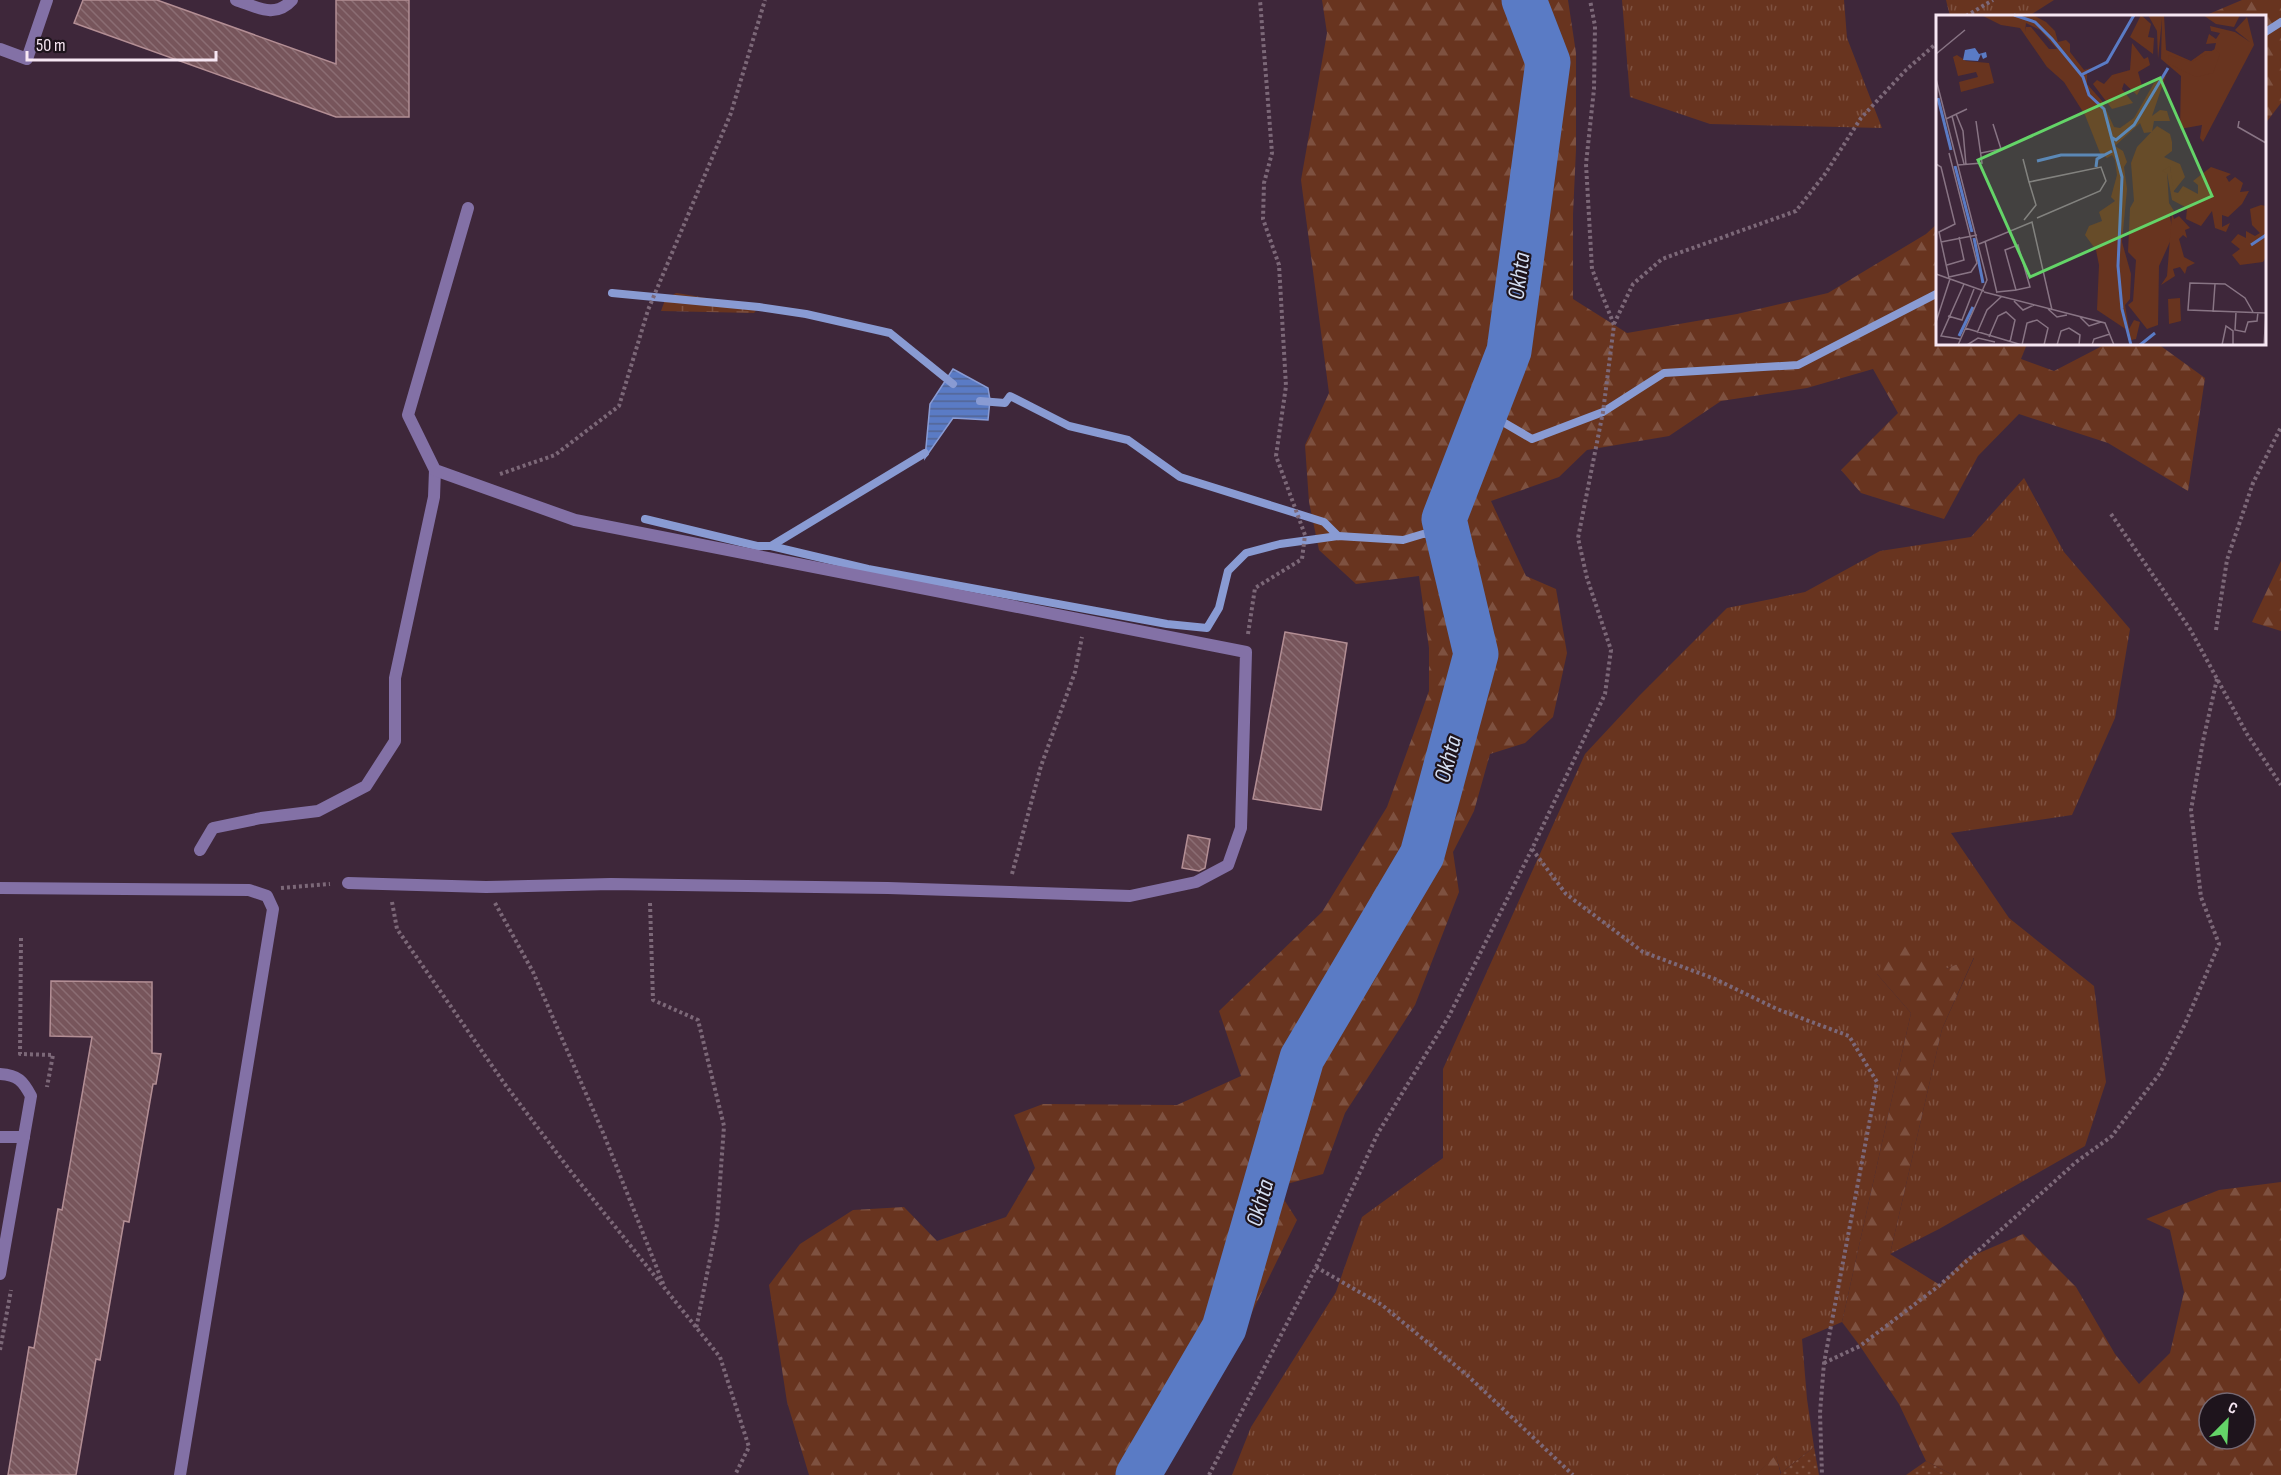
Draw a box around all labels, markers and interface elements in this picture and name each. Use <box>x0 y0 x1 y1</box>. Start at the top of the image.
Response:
inset map <box>1936 15 2266 345</box>
scale bar <box>27 24 216 62</box>
text: 50 m <box>36 35 66 56</box>
water label: Okhta <box>1501 250 1537 302</box>
water label: Okhta <box>1428 732 1468 786</box>
water label: Okhta <box>1240 1176 1281 1230</box>
north arrow <box>2197 1391 2257 1451</box>
text: С <box>2225 1398 2240 1419</box>

